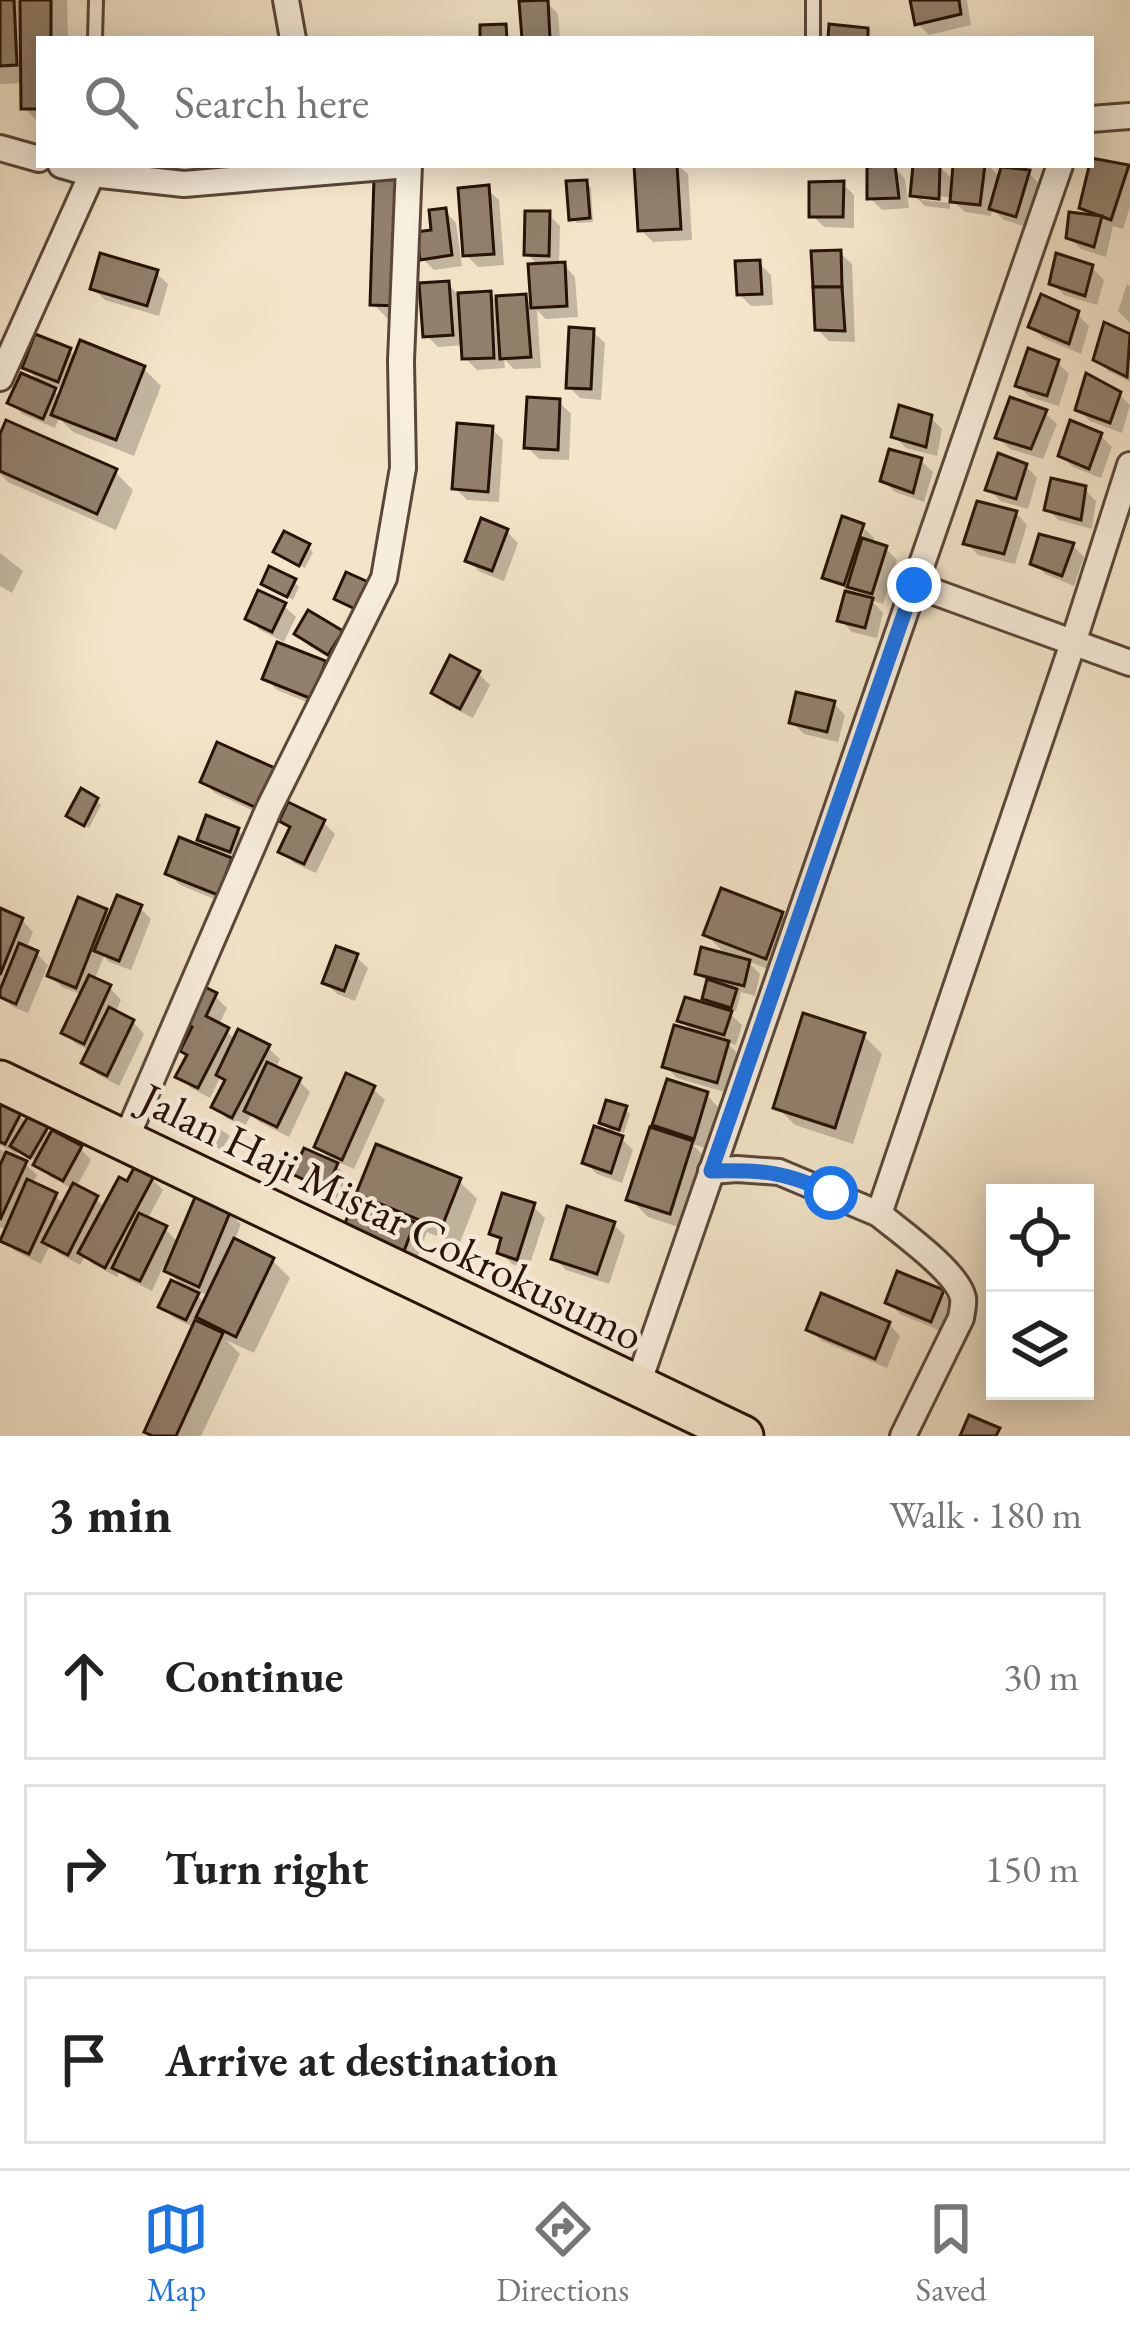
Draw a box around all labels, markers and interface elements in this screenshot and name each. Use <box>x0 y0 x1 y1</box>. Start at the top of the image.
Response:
search box <box>36 36 1094 168</box>
icon: search <box>78 69 144 135</box>
text: Search here <box>174 73 369 131</box>
route end <box>887 558 941 612</box>
street label: Jalan Haji Mistar Cokrokusumo <box>127 1067 653 1363</box>
route start <box>804 1166 858 1220</box>
map controls <box>986 1184 1094 1400</box>
button: locate <box>986 1184 1094 1292</box>
button: layers <box>986 1292 1094 1400</box>
text: 3 min <box>48 1481 172 1547</box>
text: Walk · 180 m <box>889 1489 1082 1540</box>
icon: ahead <box>51 1643 117 1709</box>
text: Continue <box>165 1647 343 1705</box>
text: 30 m <box>1003 1651 1079 1702</box>
icon: right <box>51 1835 117 1901</box>
text: Turn right <box>165 1839 368 1897</box>
text: 150 m <box>985 1843 1079 1894</box>
icon: arrive <box>51 2027 117 2093</box>
text: Arrive at destination <box>165 2031 558 2089</box>
tab: Map <box>143 2196 209 2311</box>
tab: Directions <box>496 2196 629 2311</box>
tab: Saved <box>916 2196 987 2311</box>

